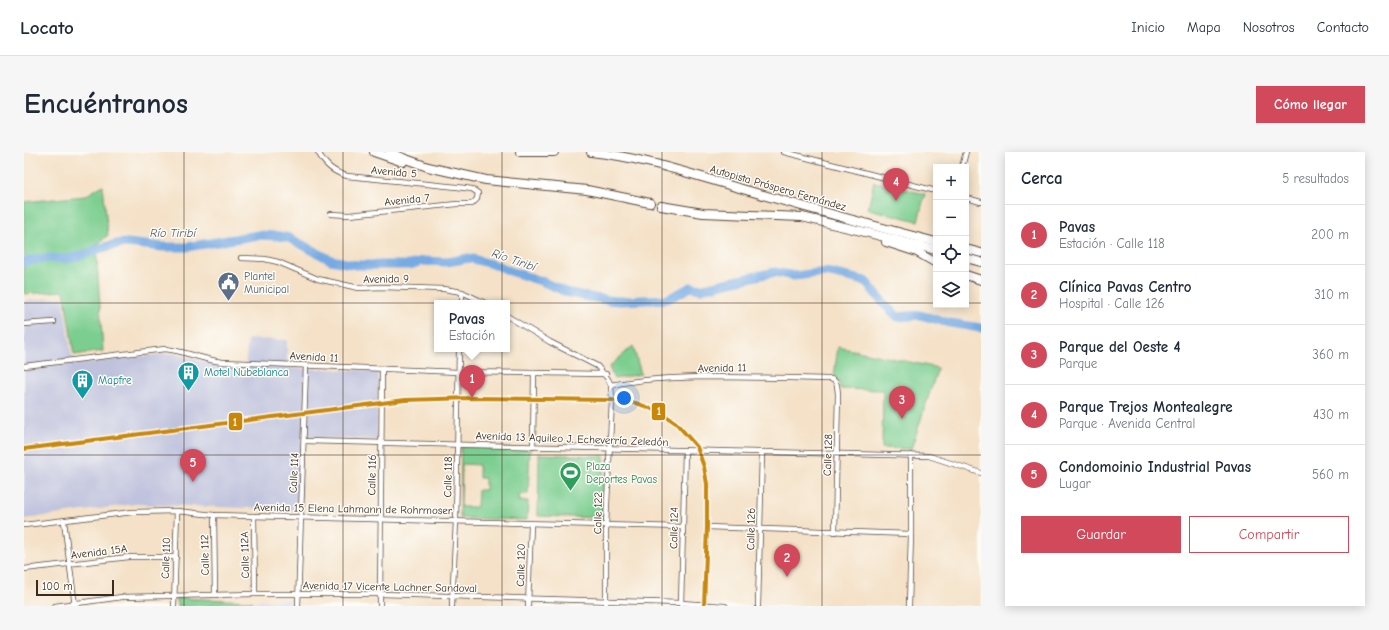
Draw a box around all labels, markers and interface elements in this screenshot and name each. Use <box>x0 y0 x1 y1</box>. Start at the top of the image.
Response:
text: Locato <box>20 17 74 39</box>
text: Inicio <box>1131 19 1165 36</box>
text: Mapa <box>1187 19 1221 36</box>
text: Nosotros <box>1243 19 1295 36</box>
text: Contacto <box>1317 19 1369 36</box>
button: Cómo llegar <box>1256 86 1365 123</box>
text: Encuéntranos <box>24 88 188 120</box>
street label: Autopista Próspero Fernández <box>709 162 848 214</box>
street label: Avenida 5 <box>371 164 418 180</box>
map controls <box>933 164 969 308</box>
button: + <box>933 164 969 200</box>
pin: 4 <box>883 168 909 201</box>
text: Cerca <box>1021 169 1063 188</box>
text: 5 resultados <box>1282 171 1349 186</box>
street label: Avenida 7 <box>384 191 430 209</box>
button: − <box>933 200 969 236</box>
text: Pavas <box>1059 218 1095 236</box>
water label: Río Tiribí <box>150 226 197 240</box>
text: 1 <box>1031 227 1037 242</box>
text: 200 m <box>1311 227 1349 242</box>
button: locate <box>933 236 969 272</box>
text: Estación · Calle 118 <box>1059 236 1165 251</box>
water label: Río Tiribí <box>490 246 539 274</box>
public building icon: Plantel Municipal <box>215 269 241 302</box>
place label: Plantel Municipal <box>244 270 289 296</box>
street label: Avenida 9 <box>363 272 409 286</box>
button: layers <box>933 272 969 308</box>
text: Clínica Pavas Centro <box>1059 278 1191 296</box>
text: 2 <box>1031 287 1037 302</box>
text: 310 m <box>1314 287 1349 302</box>
text: Hospital · Calle 126 <box>1059 296 1165 311</box>
popup <box>434 300 510 352</box>
text: Pavas <box>449 310 485 328</box>
text: Estación <box>449 328 495 343</box>
text: Parque del Oeste 4 <box>1059 338 1181 356</box>
text: 3 <box>1031 347 1037 362</box>
text: 360 m <box>1312 347 1349 362</box>
street label: Avenida 11 <box>289 349 339 365</box>
text: Parque <box>1059 356 1097 371</box>
building icon: Motel Nubeblanca <box>175 359 201 392</box>
street label: Avenida 11 <box>698 361 746 375</box>
pin: 1 <box>459 365 485 398</box>
place label: Motel Nubeblanca <box>204 366 289 379</box>
building icon: Mapfre <box>70 367 96 400</box>
place label: Mapfre <box>98 374 132 387</box>
pin: 3 <box>889 386 915 419</box>
your location <box>614 388 634 408</box>
text: Parque Trejos Montealegre <box>1059 398 1233 416</box>
line badge: 1 <box>651 402 666 421</box>
text: 1 <box>657 405 661 418</box>
text: 4 <box>1031 407 1037 422</box>
text: 430 m <box>1313 407 1349 422</box>
line badge: 1 <box>228 412 243 431</box>
text: 1 <box>233 416 237 429</box>
text: Parque · Avenida Central <box>1059 416 1195 431</box>
street label: Avenida 13 Aquileo J. Echeverría Zeledón <box>475 429 669 449</box>
street label: Calle 128 <box>821 433 835 476</box>
pin: 5 <box>180 449 206 482</box>
street label: Calle 114 <box>286 452 302 494</box>
street label: Calle 116 <box>365 454 379 496</box>
street label: Calle 118 <box>441 456 455 498</box>
text: Condomoinio Industrial Pavas <box>1059 458 1251 476</box>
sports icon: Plaza Deportes Pavas <box>558 459 584 492</box>
place label: Plaza Deportes Pavas <box>586 460 657 486</box>
text: 5 <box>1031 467 1037 482</box>
text: 560 m <box>1312 467 1349 482</box>
text: Lugar <box>1059 476 1091 491</box>
street label: Calle 122 <box>591 491 605 534</box>
street label: Avenida 15 Elena Lahmann de Rohrmoser <box>254 501 453 517</box>
street label: Calle 124 <box>667 507 681 549</box>
street label: Calle 126 <box>744 508 758 550</box>
button: Guardar <box>1021 516 1181 553</box>
button: Compartir <box>1189 516 1349 553</box>
street label: Calle 112A <box>238 531 252 579</box>
street label: Calle 112 <box>198 534 212 576</box>
street label: Calle 110 <box>159 537 173 579</box>
street label: Avenida 15A <box>70 542 129 562</box>
street label: Calle 120 <box>514 543 528 587</box>
pin: 2 <box>774 544 800 577</box>
scale bar <box>36 578 114 597</box>
street label: Avenida 17 Vicente Lachner Sandoval <box>303 579 477 595</box>
text: 100 m <box>42 580 73 593</box>

